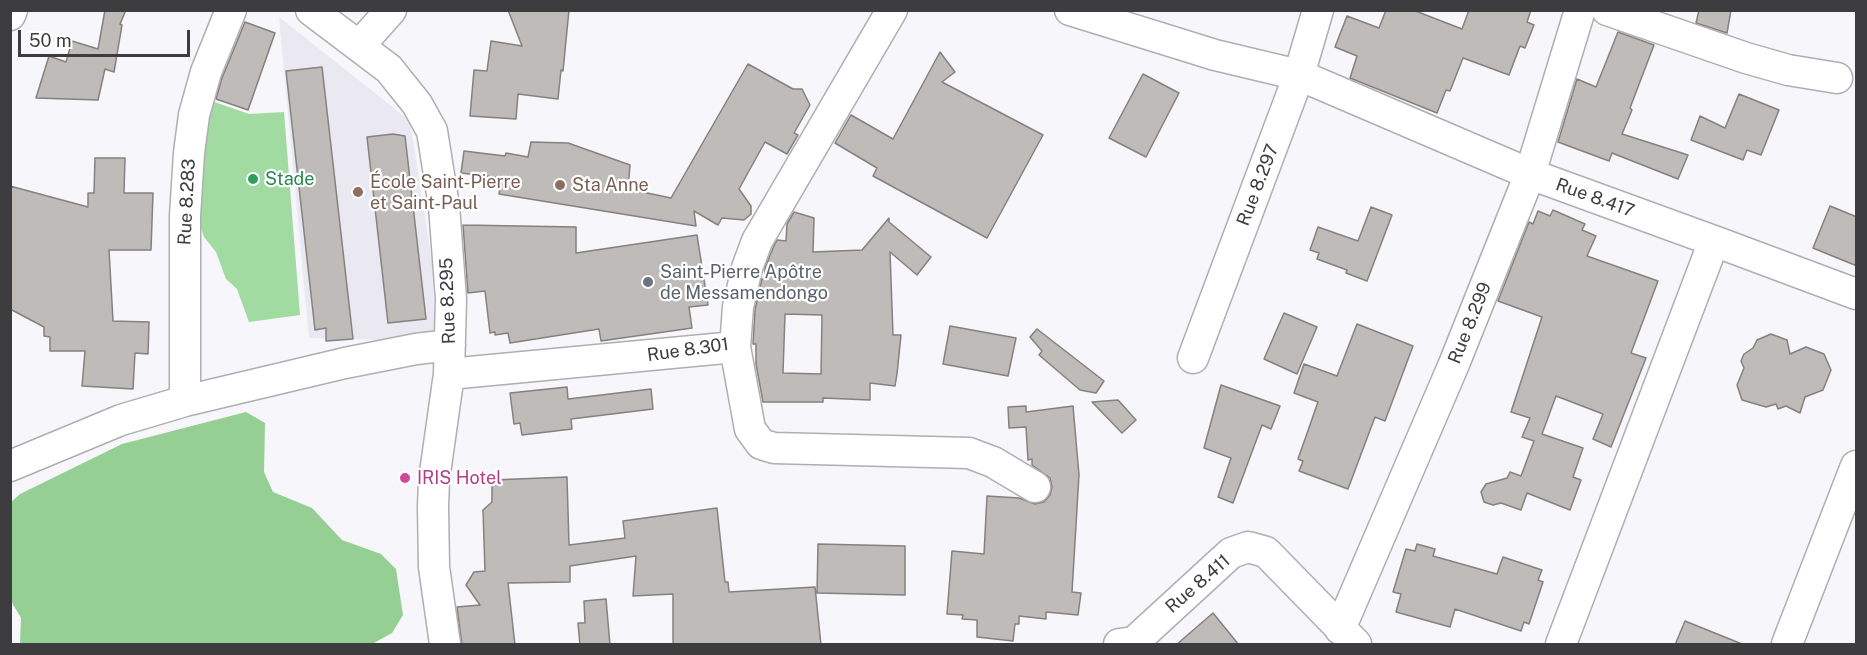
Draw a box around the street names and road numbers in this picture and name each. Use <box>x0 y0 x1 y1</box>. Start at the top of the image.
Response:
street label: Rue 8.297 <box>1233 141 1283 229</box>
street label: Rue 8.283 <box>174 158 200 246</box>
street label: Rue 8.417 <box>1553 174 1637 222</box>
street label: Rue 8.295 <box>436 257 460 345</box>
street label: Rue 8.299 <box>1444 279 1496 367</box>
street label: Rue 8.301 <box>646 334 730 366</box>
street label: Rue 8.411 <box>1161 550 1235 618</box>

